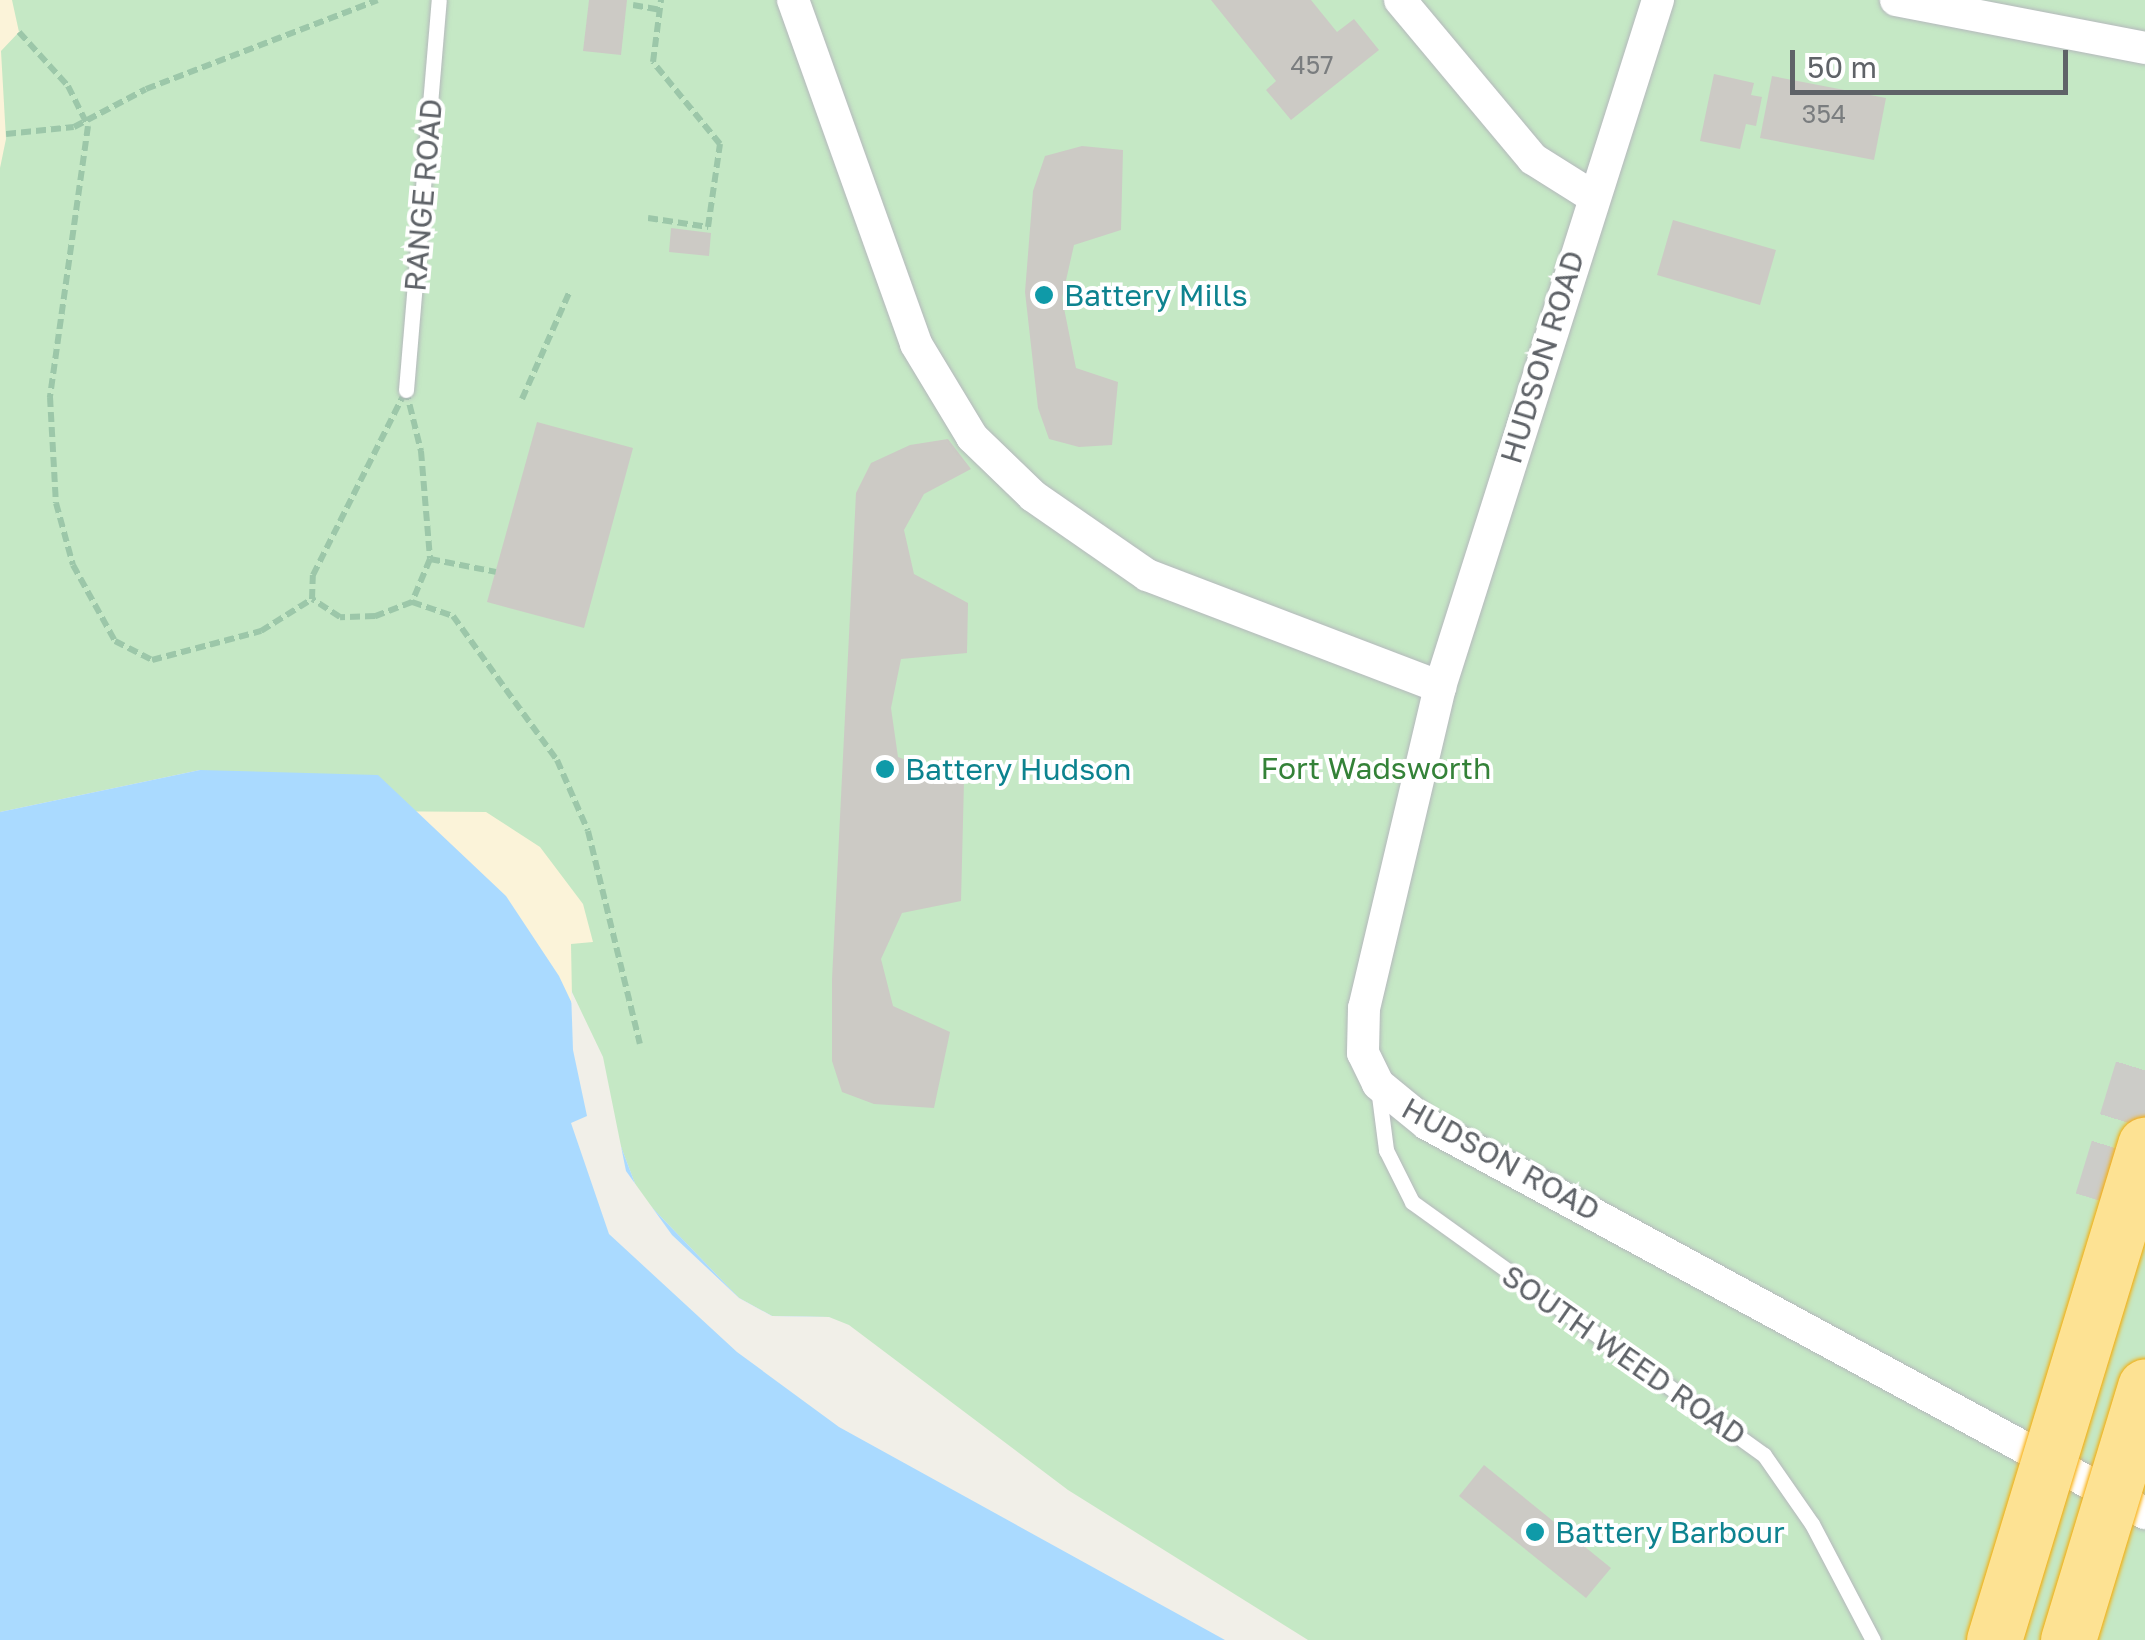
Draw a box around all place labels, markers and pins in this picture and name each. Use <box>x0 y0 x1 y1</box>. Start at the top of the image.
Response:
place label: Battery Mills <box>1064 277 1248 313</box>
marker: Battery Mills <box>1033 284 1055 306</box>
place label: Battery Hudson <box>905 751 1131 787</box>
marker: Battery Hudson <box>874 758 896 780</box>
place label: Battery Barbour <box>1555 1514 1785 1550</box>
marker: Battery Barbour <box>1524 1521 1546 1543</box>

